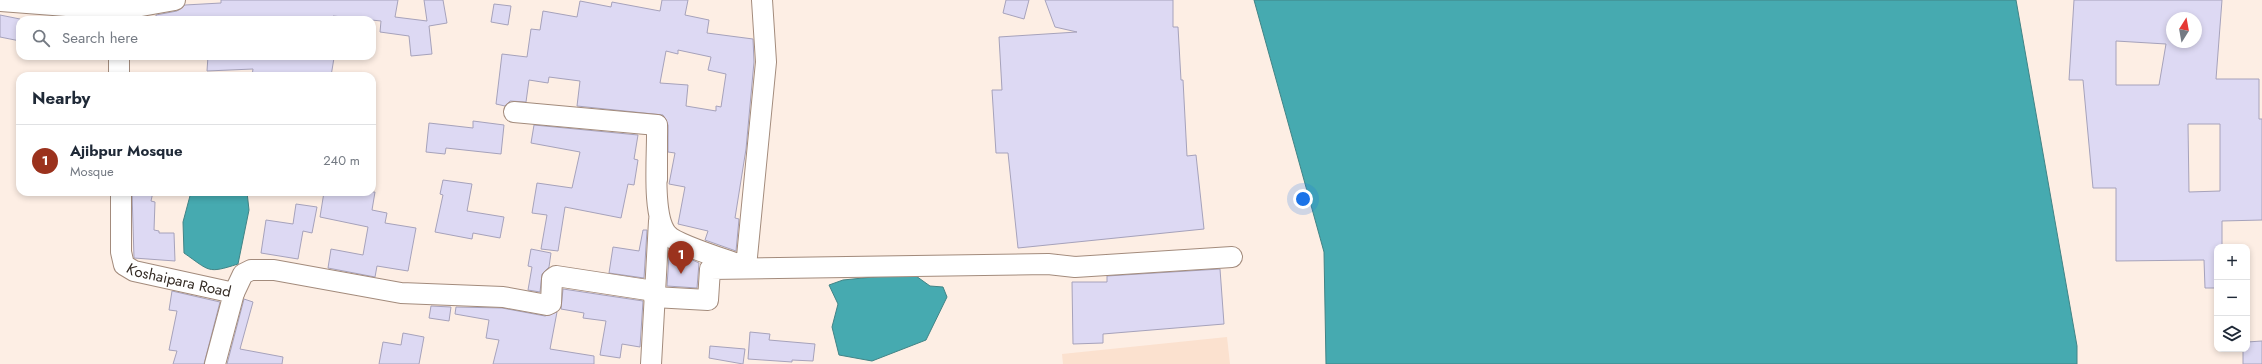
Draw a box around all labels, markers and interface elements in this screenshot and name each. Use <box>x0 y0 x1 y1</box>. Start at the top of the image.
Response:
north arrow <box>2166 12 2202 48</box>
search box <box>16 16 376 60</box>
icon: search <box>30 27 52 49</box>
text: Search here <box>62 27 138 49</box>
text: Nearby <box>32 86 90 110</box>
text: Ajibpur Mosque <box>70 140 183 162</box>
text: 1 <box>42 151 48 170</box>
text: 240 m <box>323 151 360 170</box>
text: Mosque <box>70 162 114 181</box>
your location <box>1293 189 1313 209</box>
pin: 1 <box>668 241 694 274</box>
map controls <box>2214 244 2250 352</box>
button: + <box>2214 244 2250 280</box>
street label: Koshaipara Road <box>122 258 233 303</box>
button: − <box>2214 280 2250 316</box>
button: layers <box>2214 316 2250 352</box>

